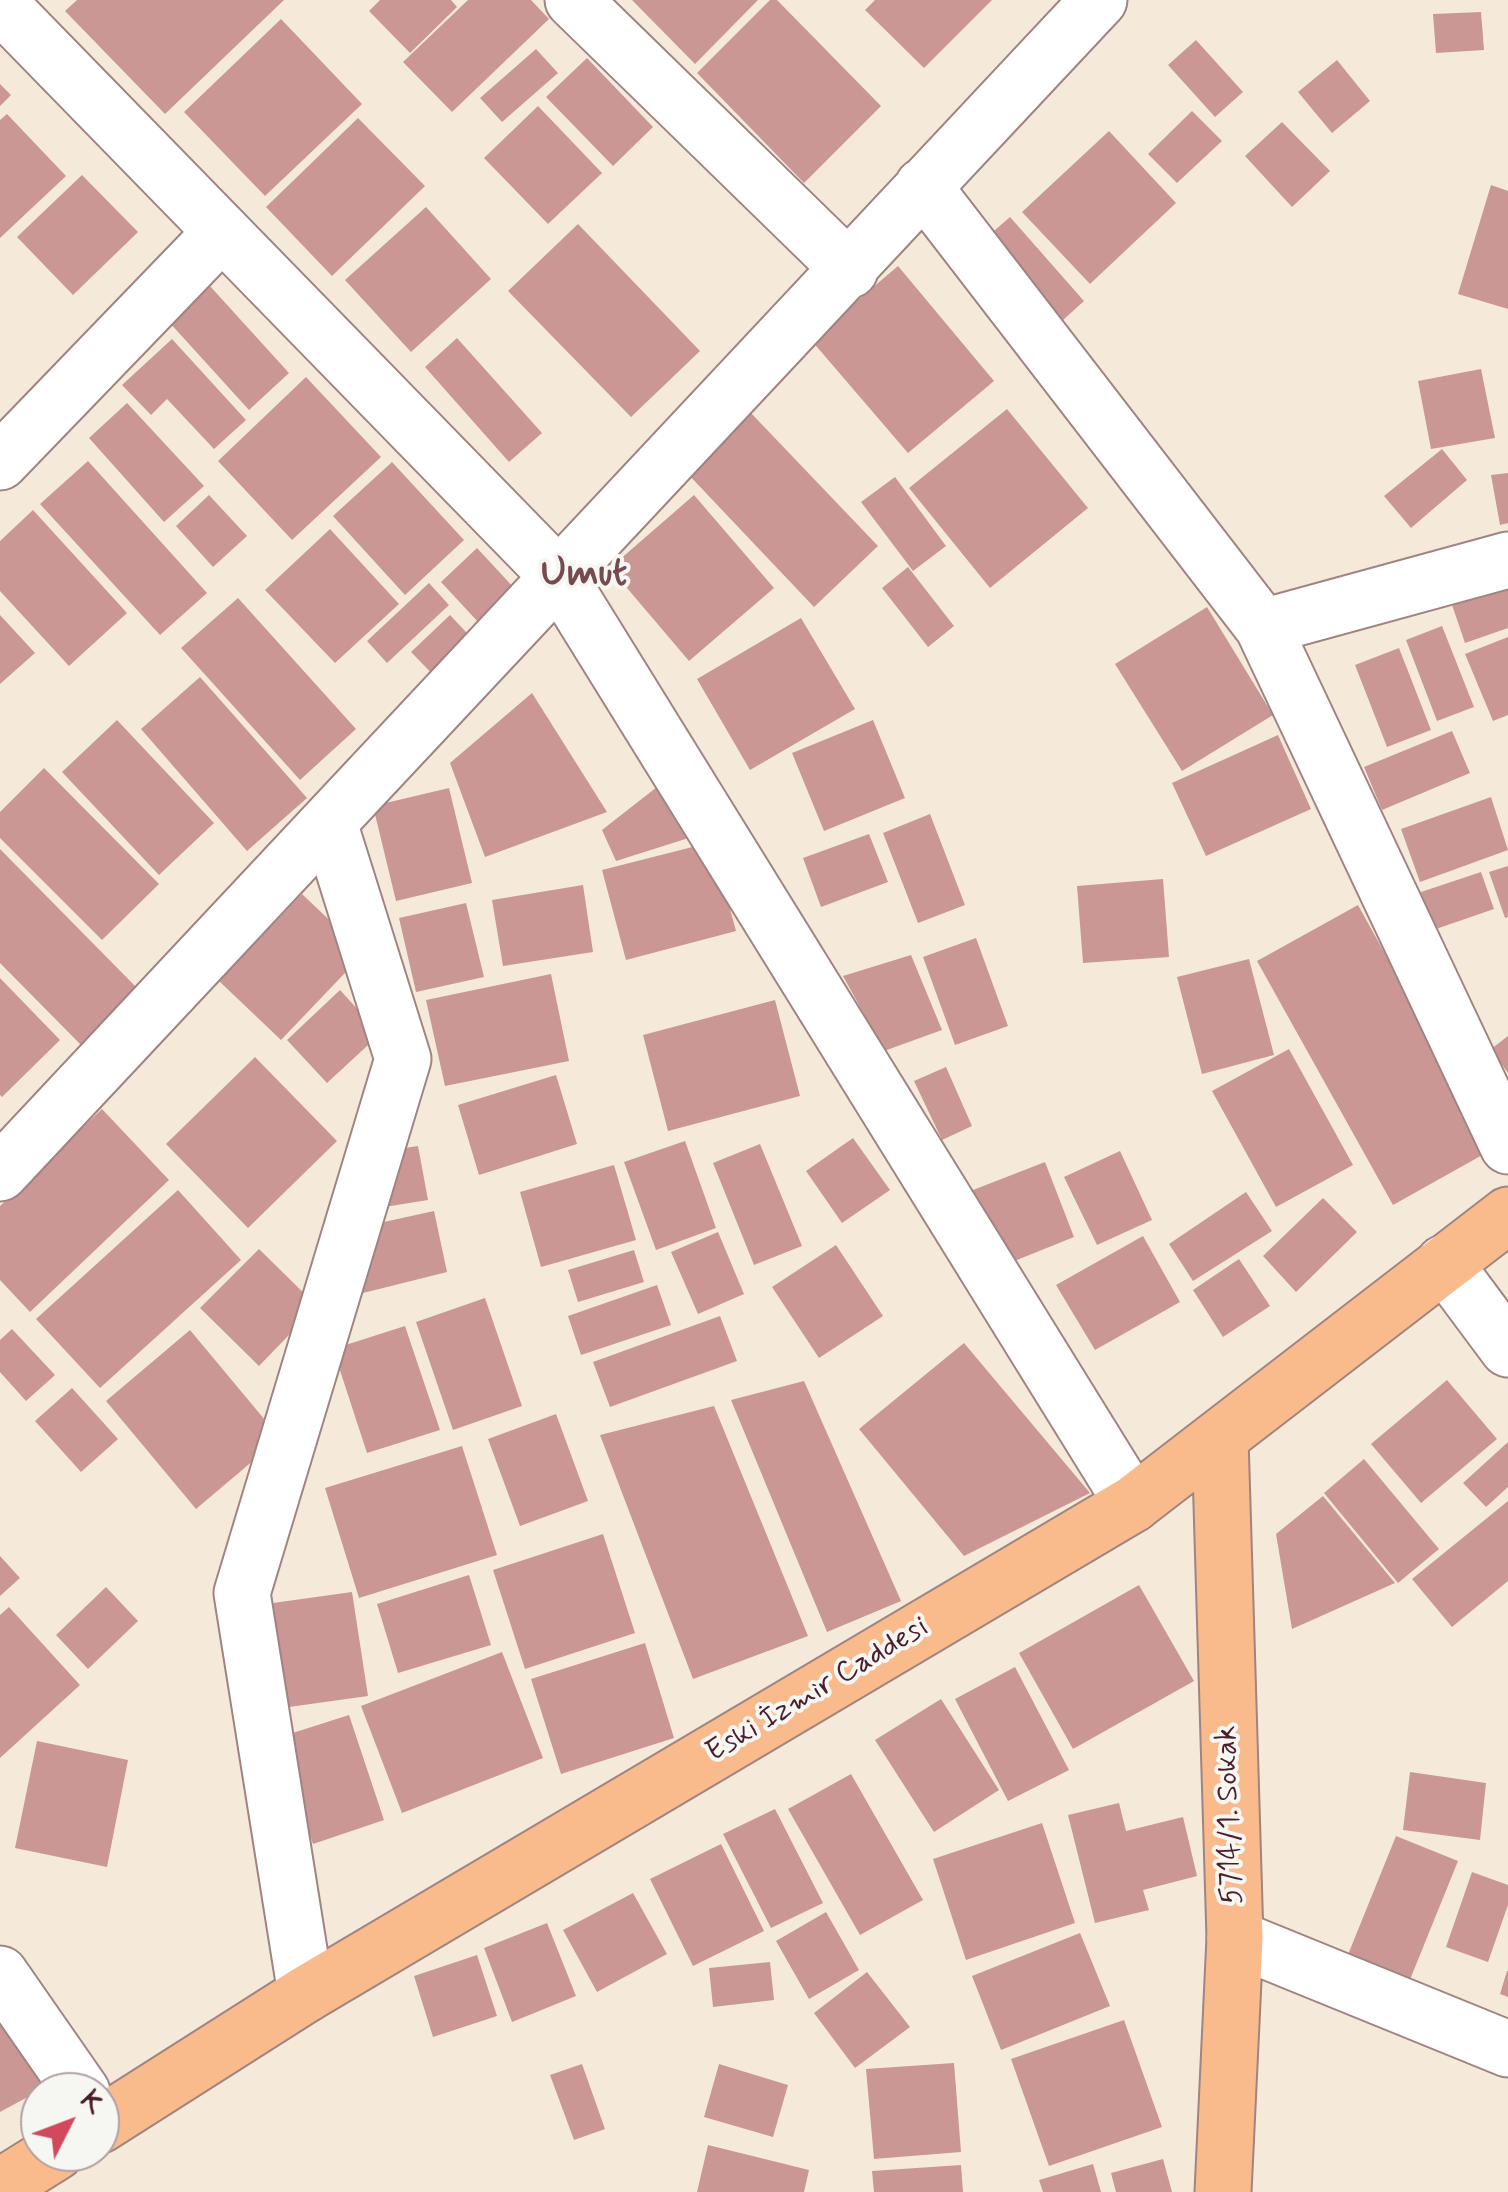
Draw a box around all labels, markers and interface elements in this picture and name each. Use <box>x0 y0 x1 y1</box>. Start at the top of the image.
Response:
district label: Umut <box>541 552 627 600</box>
street label: Eski İzmir Caddesi <box>700 1610 936 1772</box>
street label: 5714/1. Sokak <box>1210 1725 1252 1905</box>
north arrow <box>20 2072 120 2172</box>
text: K <box>71 2083 112 2123</box>

